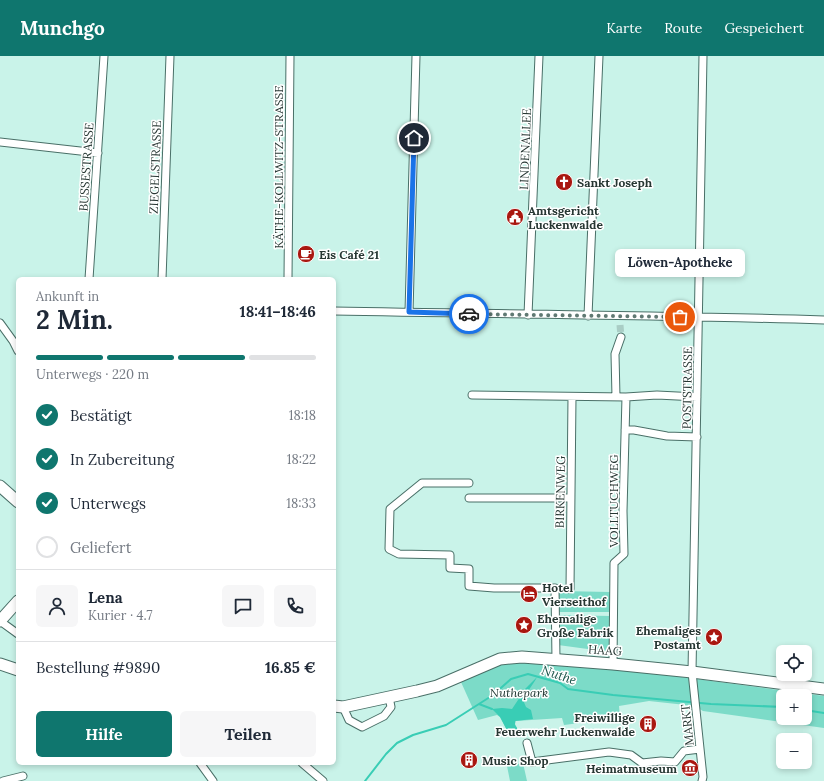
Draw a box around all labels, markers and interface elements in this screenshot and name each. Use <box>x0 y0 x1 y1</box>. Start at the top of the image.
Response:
text: Munchgo <box>20 16 105 40</box>
text: Karte <box>606 19 642 37</box>
text: Route <box>664 19 702 37</box>
text: Gespeichert <box>724 19 804 37</box>
street label: KÄTHE-KOLLWITZ-STRASSE <box>271 85 286 249</box>
street label: LINDENALLEE <box>516 108 534 190</box>
street label: ZIEGELSTRASSE <box>146 120 164 214</box>
pin <box>397 121 431 155</box>
street label: BUSSESTRASSE <box>75 122 97 212</box>
icon: home <box>403 127 425 149</box>
church icon: Sankt Joseph <box>554 172 574 192</box>
place label: Sankt Joseph <box>577 175 653 190</box>
place label: Amtsgericht Luckenwalde <box>528 203 603 232</box>
public building icon: Amtsgericht Luckenwalde <box>505 207 525 227</box>
cafe icon: Eis Café 21 <box>296 244 316 264</box>
place label: Eis Café 21 <box>319 247 379 262</box>
callout: Löwen-Apotheke <box>615 249 745 277</box>
text: Löwen-Apotheke <box>628 254 732 271</box>
text: Ankunft in <box>36 288 99 305</box>
courier <box>449 294 489 334</box>
pin <box>663 300 697 334</box>
text: 18:41–18:46 <box>240 302 316 321</box>
text: 2 Min. <box>36 303 113 336</box>
icon: car <box>458 303 480 325</box>
icon: bag <box>669 306 691 328</box>
street label: POSTSTRASSE <box>679 347 695 429</box>
text: Unterwegs · 220 m <box>36 366 149 383</box>
icon: check <box>36 404 58 426</box>
text: Bestätigt <box>70 406 132 425</box>
text: 18:18 <box>289 407 316 424</box>
icon: check <box>36 448 58 470</box>
text: In Zubereitung <box>70 450 174 469</box>
text: 18:22 <box>287 451 316 468</box>
street label: VOLLTUCHWEG <box>606 454 621 549</box>
street label: BIRKENWEG <box>552 456 568 528</box>
icon: check <box>36 492 58 514</box>
text: Unterwegs <box>70 494 146 513</box>
text: 18:33 <box>286 495 316 512</box>
text: Geliefert <box>70 538 132 557</box>
place label: Hotel Vierseithof <box>542 580 608 609</box>
hotel icon: Hotel Vierseithof <box>519 584 539 604</box>
button: person <box>36 585 78 627</box>
button: chat <box>222 585 264 627</box>
button: phone <box>274 585 316 627</box>
text: Lena <box>88 588 123 607</box>
text: Kurier · 4.7 <box>88 607 152 624</box>
place label: Ehemalige Große Fabrik <box>537 611 614 640</box>
place icon: Ehemalige Große Fabrik <box>514 615 534 635</box>
place label: Ehemaliges Postamt <box>636 623 702 652</box>
place icon: Ehemaliges Postamt <box>704 627 724 647</box>
street label: HAAG <box>588 641 622 659</box>
map controls <box>776 645 812 769</box>
button: locate <box>776 645 812 681</box>
text: Bestellung #9890 <box>36 658 160 677</box>
text: 16.85 € <box>265 658 316 677</box>
water label: Nuthe <box>539 661 579 689</box>
park label: Nuthepark <box>490 685 548 700</box>
button: + <box>776 689 812 725</box>
street label: MARKT <box>677 703 697 747</box>
place label: Freiwillige Feuerwehr Luckenwalde <box>495 710 636 739</box>
button: Hilfe <box>36 711 172 757</box>
button: Teilen <box>180 711 316 757</box>
building icon: Freiwillige Feuerwehr Luckenwalde <box>638 714 658 734</box>
button: − <box>776 733 812 769</box>
building icon: Music Shop <box>459 750 479 770</box>
place label: Music Shop <box>482 753 549 768</box>
museum icon: Heimatmuseum <box>680 758 700 778</box>
place label: Heimatmuseum <box>586 761 677 776</box>

